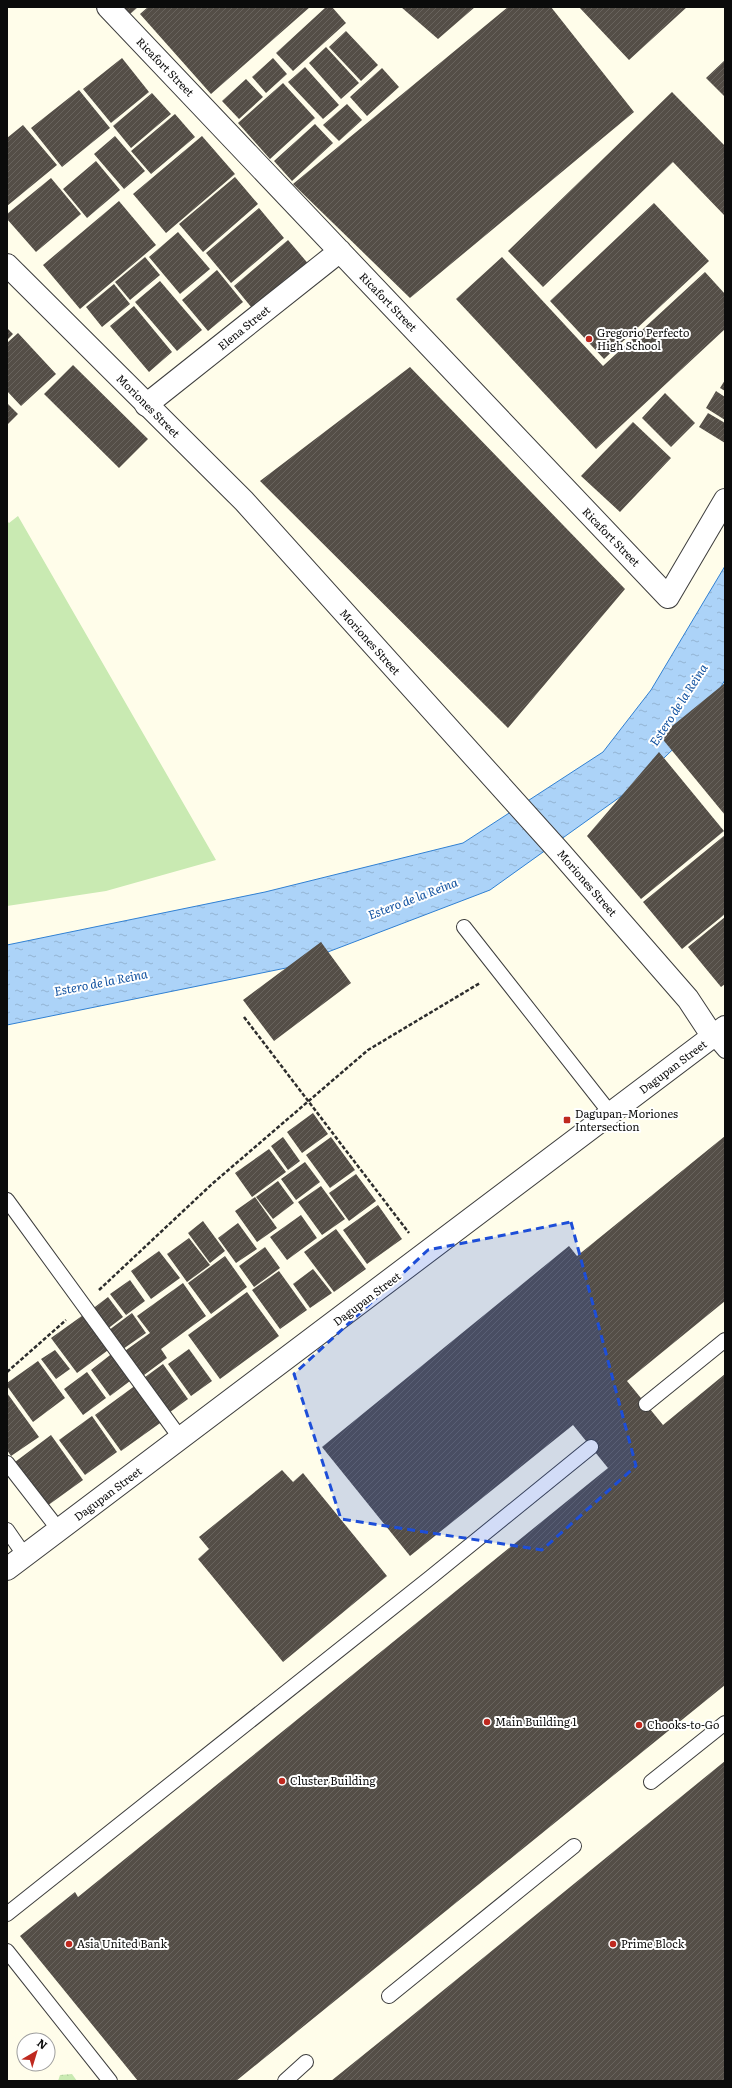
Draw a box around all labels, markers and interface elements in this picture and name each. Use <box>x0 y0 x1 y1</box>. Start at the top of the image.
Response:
street label: Ricafort Street <box>133 33 199 100</box>
street label: Ricafort Street <box>356 268 422 335</box>
street label: Elena Street <box>214 301 273 353</box>
place label: Gregorio Perfecto High School <box>597 324 689 353</box>
marker: Gregorio Perfecto High School <box>584 334 594 344</box>
street label: Moriones Street <box>113 370 184 441</box>
street label: Ricafort Street <box>579 503 645 570</box>
street label: Moriones Street <box>337 605 405 678</box>
water label: Estero de la Reina <box>645 660 712 749</box>
street label: Moriones Street <box>554 845 622 920</box>
water label: Estero de la Reina <box>365 873 460 923</box>
water label: Estero de la Reina <box>53 964 149 1000</box>
street label: Dagupan Street <box>635 1035 710 1097</box>
place label: Dagupan–Moriones Intersection <box>575 1105 678 1134</box>
marker: Dagupan–Moriones Intersection <box>562 1115 572 1125</box>
street label: Dagupan Street <box>329 1267 404 1329</box>
street label: Dagupan Street <box>70 1462 145 1524</box>
place label: Main Building 1 <box>495 1713 577 1729</box>
place label: Chooks-to-Go <box>647 1716 720 1732</box>
marker: Main Building 1 <box>482 1717 492 1727</box>
marker: Chooks-to-Go <box>634 1720 644 1730</box>
place label: Cluster Building <box>290 1772 376 1788</box>
marker: Cluster Building <box>277 1776 287 1786</box>
place label: Asia United Bank <box>77 1935 168 1951</box>
place label: Prime Block <box>621 1935 685 1951</box>
marker: Asia United Bank <box>64 1939 74 1949</box>
marker: Prime Block <box>608 1939 618 1949</box>
north arrow <box>16 2032 56 2072</box>
text: N <box>34 2034 51 2052</box>

